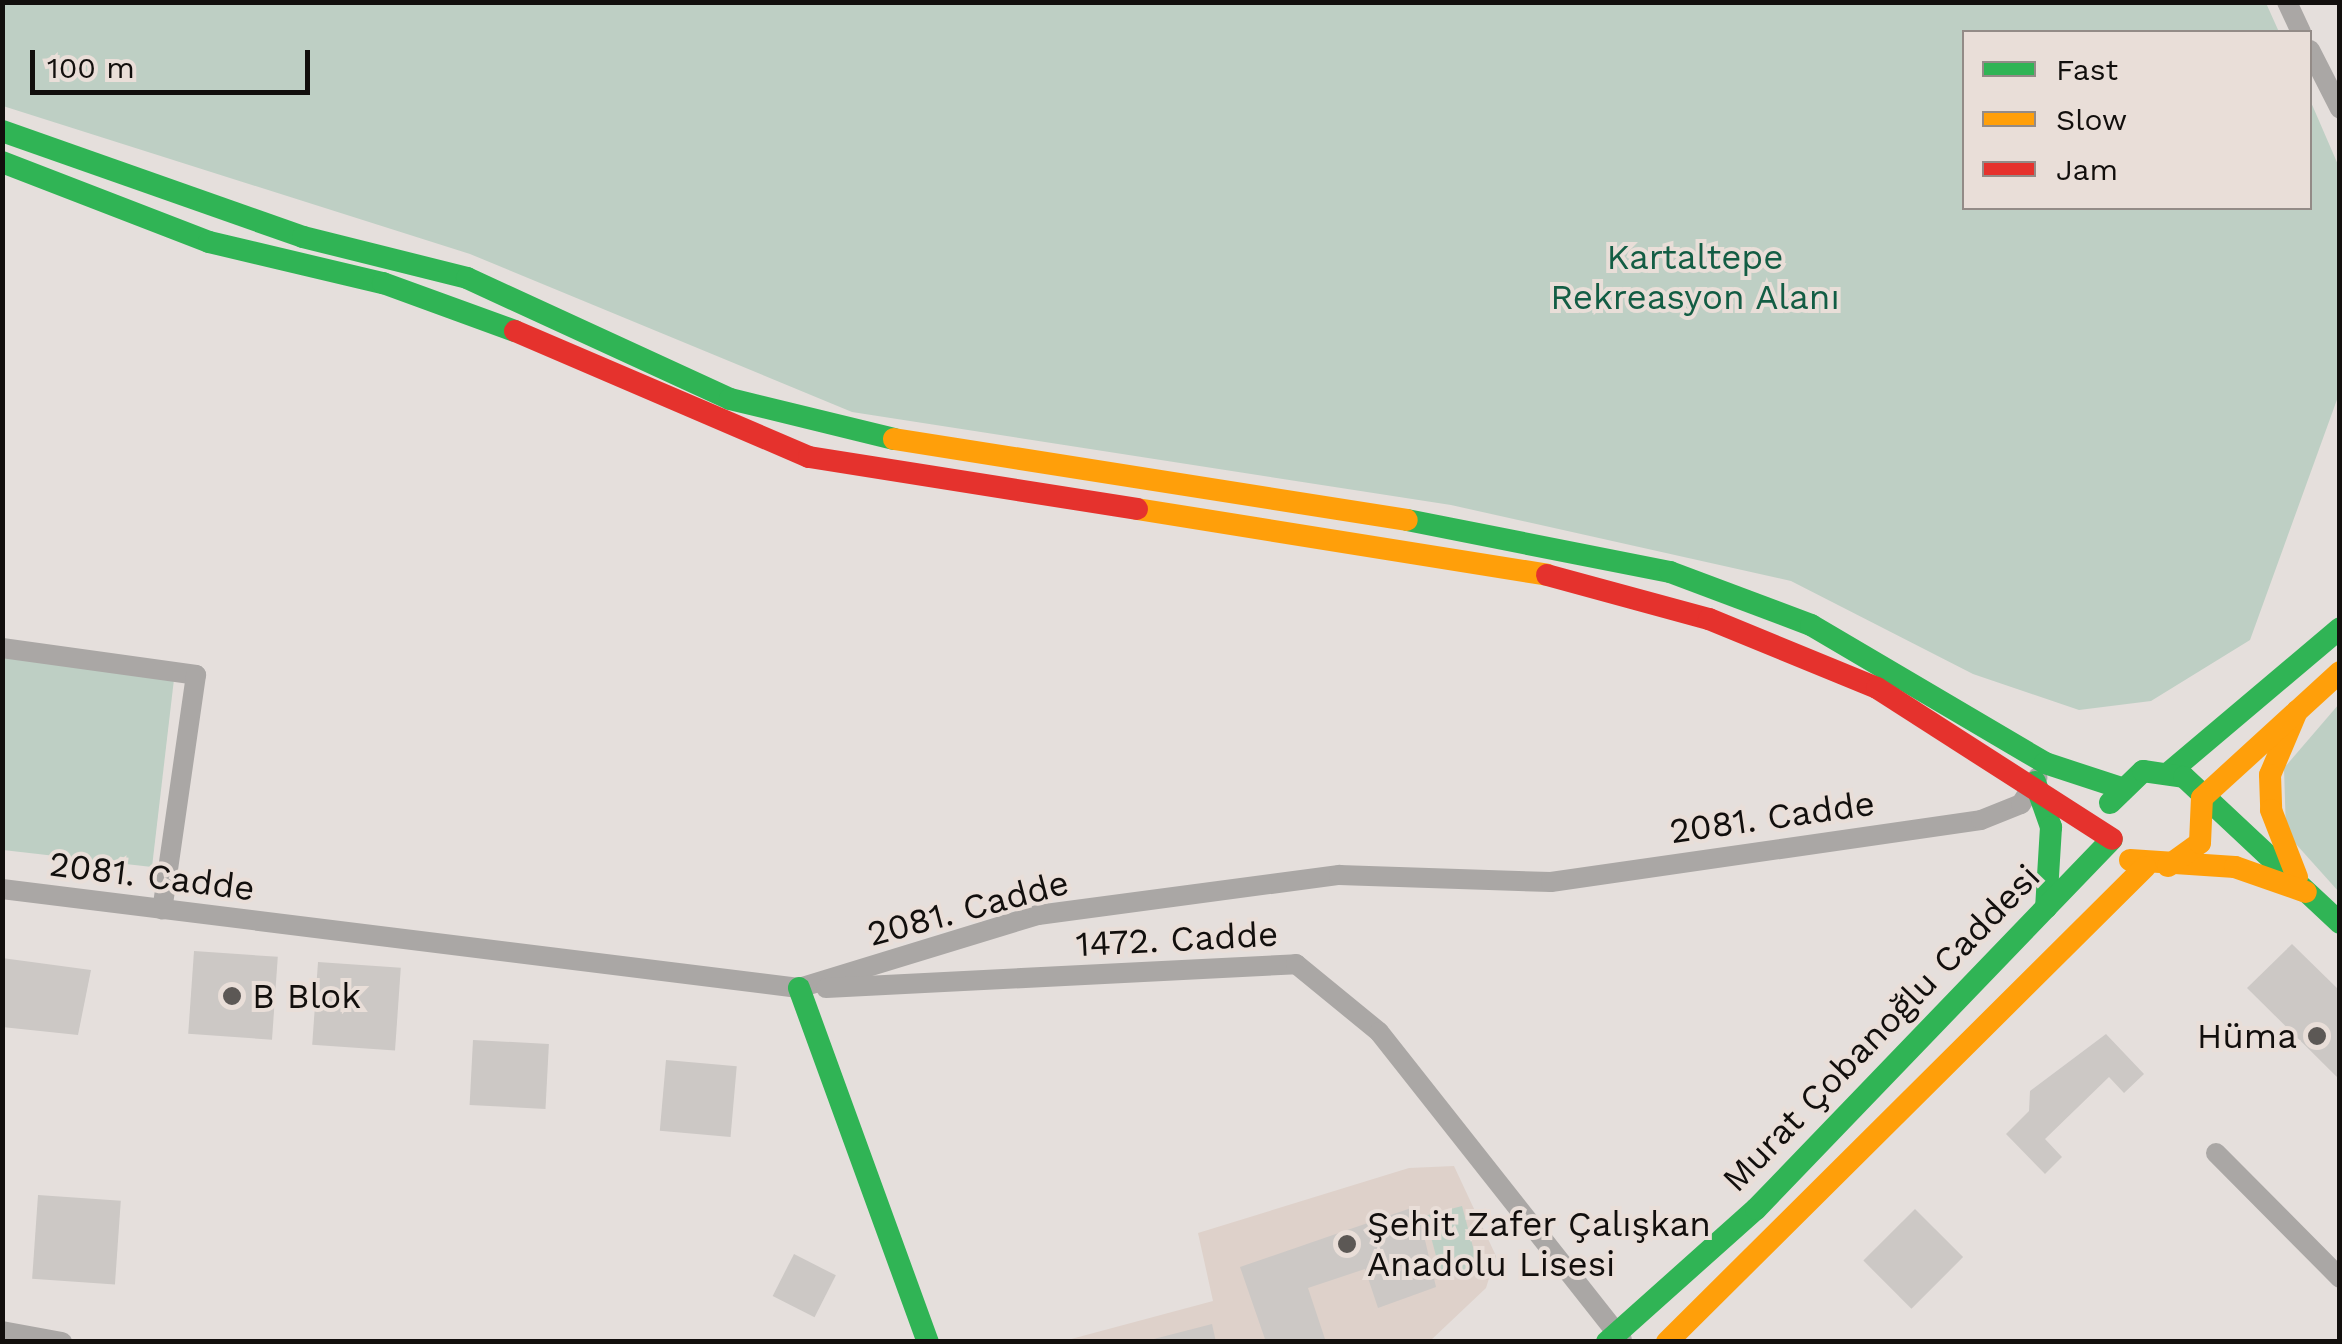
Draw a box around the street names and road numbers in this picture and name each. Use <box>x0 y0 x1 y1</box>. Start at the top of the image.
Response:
street label: 2081. Cadde <box>1667 782 1877 852</box>
street label: 2081. Cadde <box>47 843 257 909</box>
street label: Murat Çobanoğlu Caddesi <box>1714 856 2048 1200</box>
street label: 2081. Cadde <box>863 861 1073 955</box>
street label: 1472. Cadde <box>1075 913 1279 965</box>

